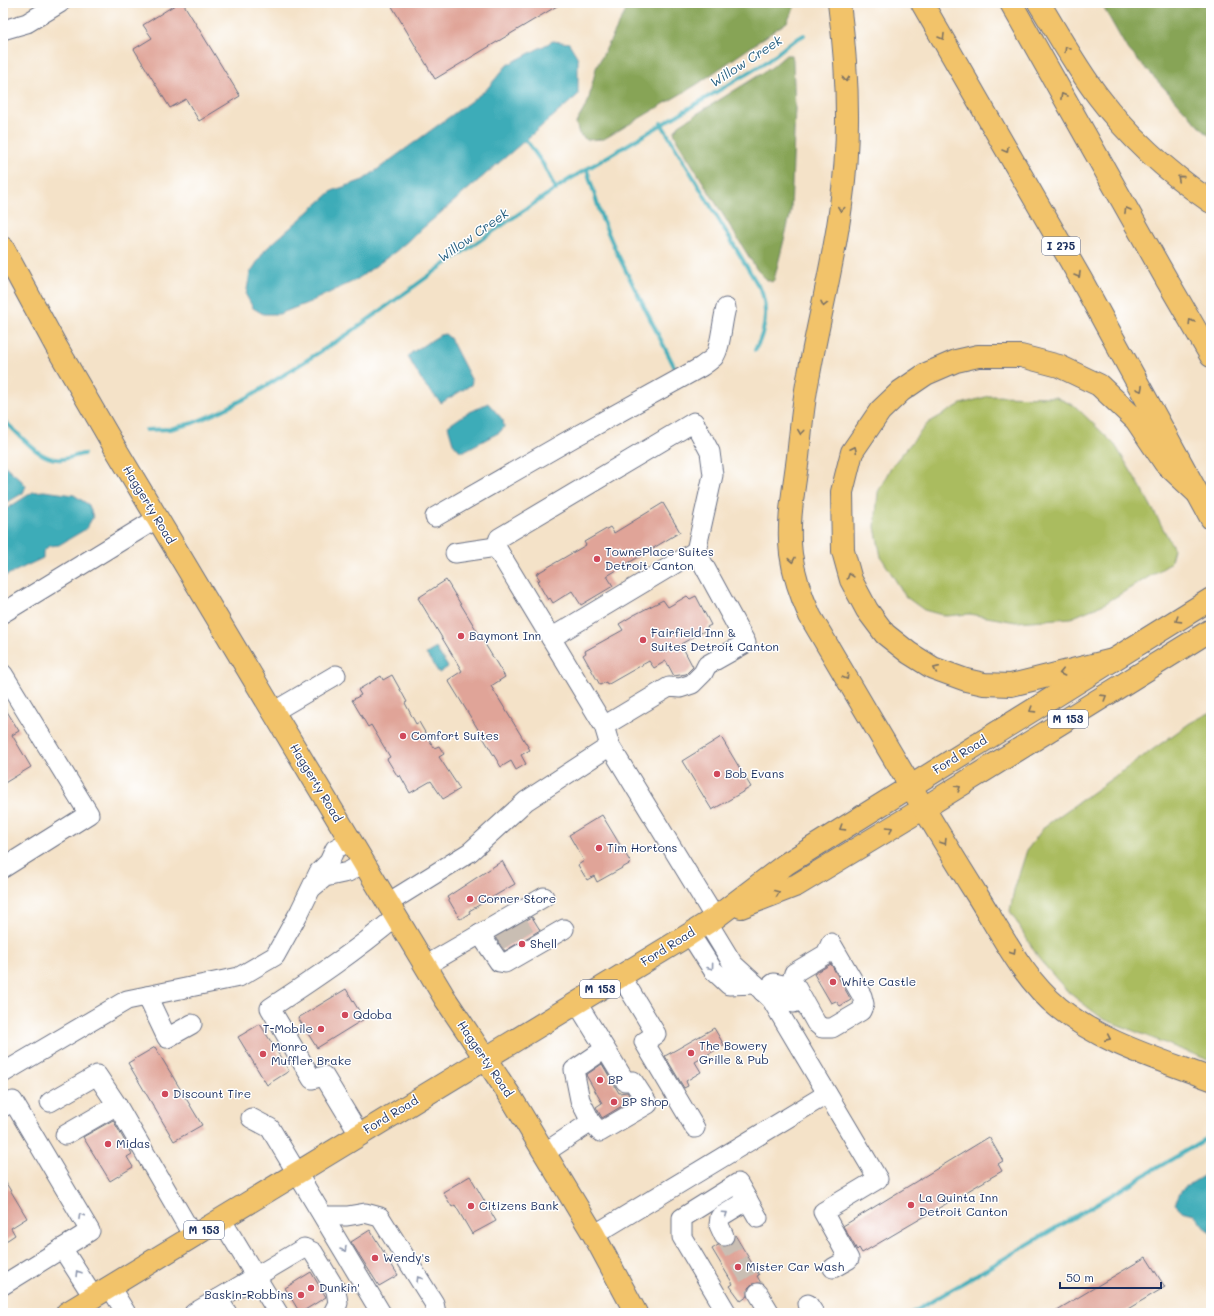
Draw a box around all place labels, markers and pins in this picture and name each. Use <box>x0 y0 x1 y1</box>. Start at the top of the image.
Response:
place label: TownePlace Suites Detroit Canton <box>605 543 714 573</box>
marker: TownePlace Suites Detroit Canton <box>592 554 602 564</box>
place label: Fairfield Inn & Suites Detroit Canton <box>651 624 779 654</box>
place label: Baymont Inn <box>469 627 541 643</box>
marker: Baymont Inn <box>456 631 466 641</box>
marker: Fairfield Inn & Suites Detroit Canton <box>638 635 648 645</box>
place label: Comfort Suites <box>411 727 499 743</box>
marker: Comfort Suites <box>398 731 408 741</box>
place label: Bob Evans <box>725 765 784 781</box>
marker: Bob Evans <box>712 769 722 779</box>
place label: Tim Hortons <box>607 839 678 855</box>
marker: Tim Hortons <box>594 843 604 853</box>
place label: Corner Store <box>478 890 556 906</box>
marker: Corner Store <box>465 894 475 904</box>
place label: Shell <box>530 935 557 951</box>
marker: Shell <box>517 939 527 949</box>
place label: White Castle <box>841 973 916 989</box>
marker: White Castle <box>828 977 838 987</box>
place label: Qdoba <box>353 1006 392 1022</box>
marker: Qdoba <box>340 1010 350 1020</box>
place label: T-Mobile <box>263 1020 313 1036</box>
marker: T-Mobile <box>316 1024 326 1034</box>
place label: The Bowery Grille & Pub <box>699 1037 769 1067</box>
place label: Monro Muffler Brake <box>271 1038 352 1068</box>
marker: The Bowery Grille & Pub <box>686 1048 696 1058</box>
marker: Monro Muffler Brake <box>258 1049 268 1059</box>
place label: BP <box>608 1071 623 1087</box>
marker: BP <box>595 1075 605 1085</box>
place label: Discount Tire <box>173 1085 251 1101</box>
marker: Discount Tire <box>160 1089 170 1099</box>
place label: BP Shop <box>622 1093 669 1109</box>
marker: BP Shop <box>609 1097 619 1107</box>
place label: Midas <box>116 1135 150 1151</box>
marker: Midas <box>103 1139 113 1149</box>
place label: La Quinta Inn Detroit Canton <box>919 1189 1008 1219</box>
place label: Citizens Bank <box>479 1197 559 1213</box>
marker: La Quinta Inn Detroit Canton <box>906 1200 916 1210</box>
marker: Citizens Bank <box>466 1201 476 1211</box>
place label: Wendy's <box>383 1249 430 1265</box>
marker: Wendy's <box>370 1253 380 1263</box>
place label: Mister Car Wash <box>746 1258 844 1274</box>
marker: Mister Car Wash <box>733 1262 743 1272</box>
place label: Dunkin' <box>319 1279 360 1295</box>
marker: Dunkin' <box>306 1283 316 1293</box>
place label: Baskin-Robbins <box>204 1286 293 1302</box>
marker: Baskin-Robbins <box>296 1290 306 1300</box>

